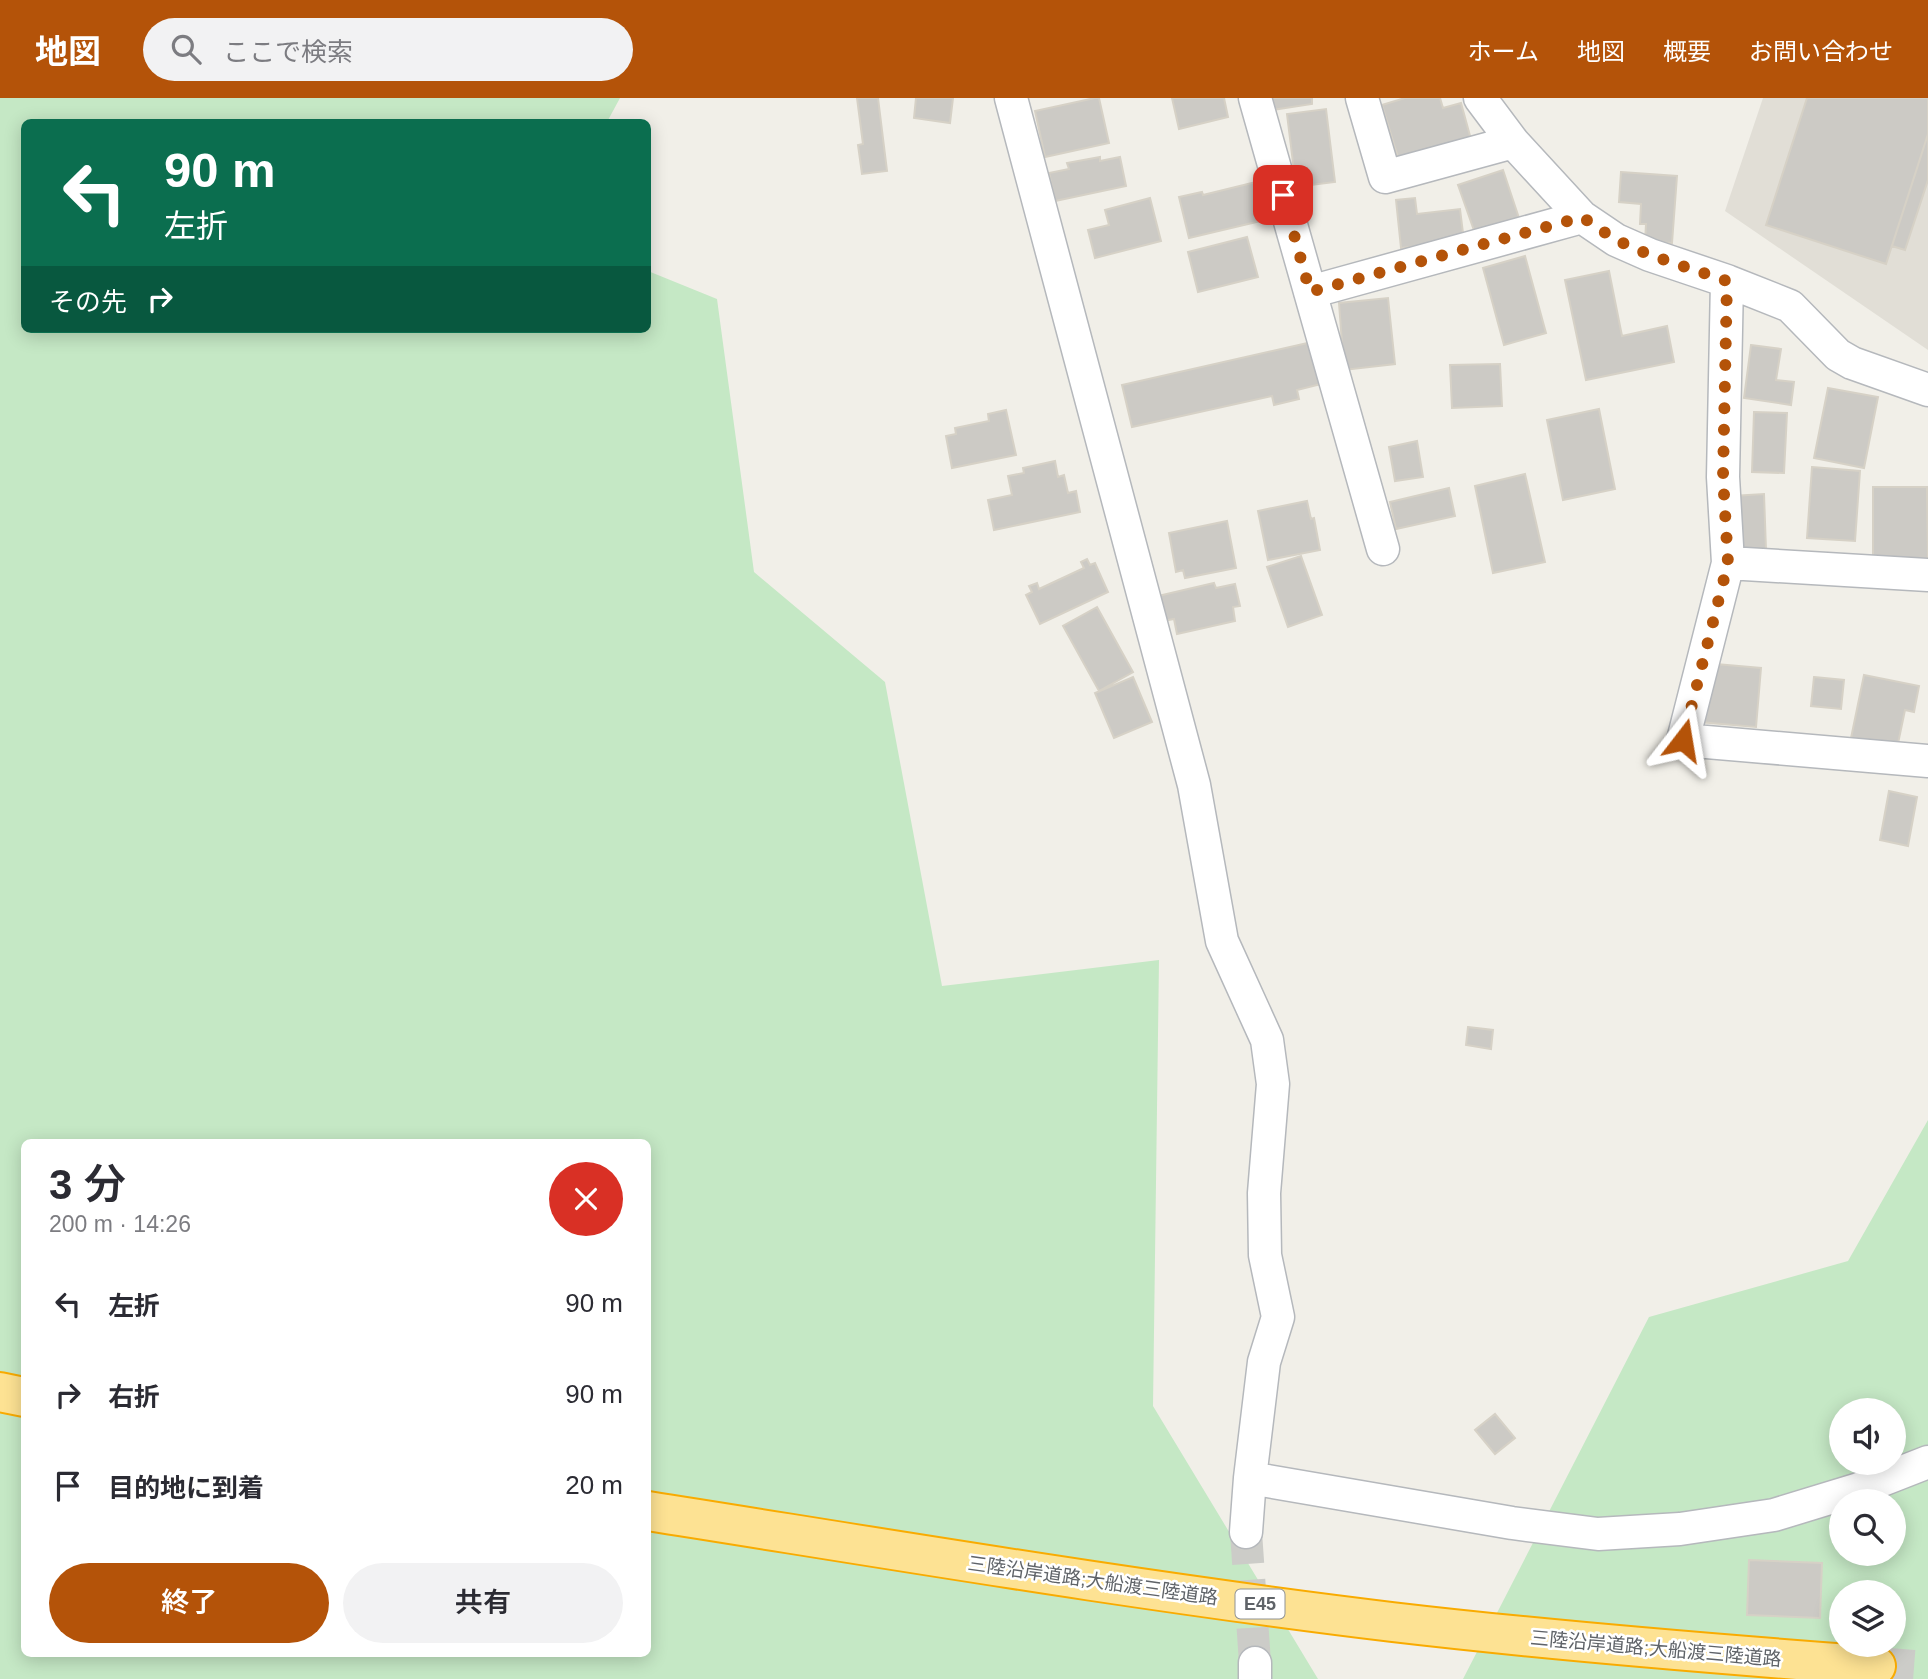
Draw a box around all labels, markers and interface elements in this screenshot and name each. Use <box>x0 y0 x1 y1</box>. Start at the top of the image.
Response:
search box <box>143 18 633 81</box>
icon: search <box>167 30 205 68</box>
text: 地図 <box>35 33 101 70</box>
text: ここで検索 <box>223 37 353 67</box>
text: ホーム <box>1468 38 1539 65</box>
text: 地図 <box>1577 38 1625 65</box>
text: 概要 <box>1663 38 1711 65</box>
text: お問い合わせ <box>1749 38 1893 65</box>
text: 90 m <box>164 143 276 197</box>
icon: left <box>49 147 140 238</box>
pin <box>1253 165 1313 225</box>
icon: arrive <box>1264 176 1302 214</box>
text: 左折 <box>164 208 228 244</box>
icon: right <box>141 280 179 318</box>
text: その先 <box>49 287 127 317</box>
position arrow <box>1646 703 1720 777</box>
text: 3 分 <box>49 1161 126 1208</box>
button: close <box>549 1162 623 1236</box>
text: 200 m · 14:26 <box>49 1211 191 1237</box>
icon: left <box>49 1285 87 1323</box>
text: 90 m <box>565 1288 623 1318</box>
text: 左折 <box>108 1291 160 1321</box>
icon: right <box>49 1376 87 1414</box>
text: 90 m <box>565 1379 623 1409</box>
text: 右折 <box>108 1382 160 1412</box>
map controls <box>1829 1398 1906 1657</box>
button: sound <box>1829 1398 1906 1475</box>
icon: arrive <box>49 1467 87 1505</box>
text: 20 m <box>565 1470 623 1500</box>
text: 目的地に到着 <box>108 1473 264 1503</box>
button: search <box>1829 1489 1906 1566</box>
street label: 三陸沿岸道路;大船渡三陸道路 <box>967 1553 1219 1608</box>
button: 終了 <box>49 1563 329 1643</box>
button: 共有 <box>343 1563 623 1643</box>
button: layers <box>1829 1580 1906 1657</box>
road number: E45 <box>1236 1590 1284 1618</box>
street label: 三陸沿岸道路;大船渡三陸道路 <box>1529 1627 1783 1670</box>

